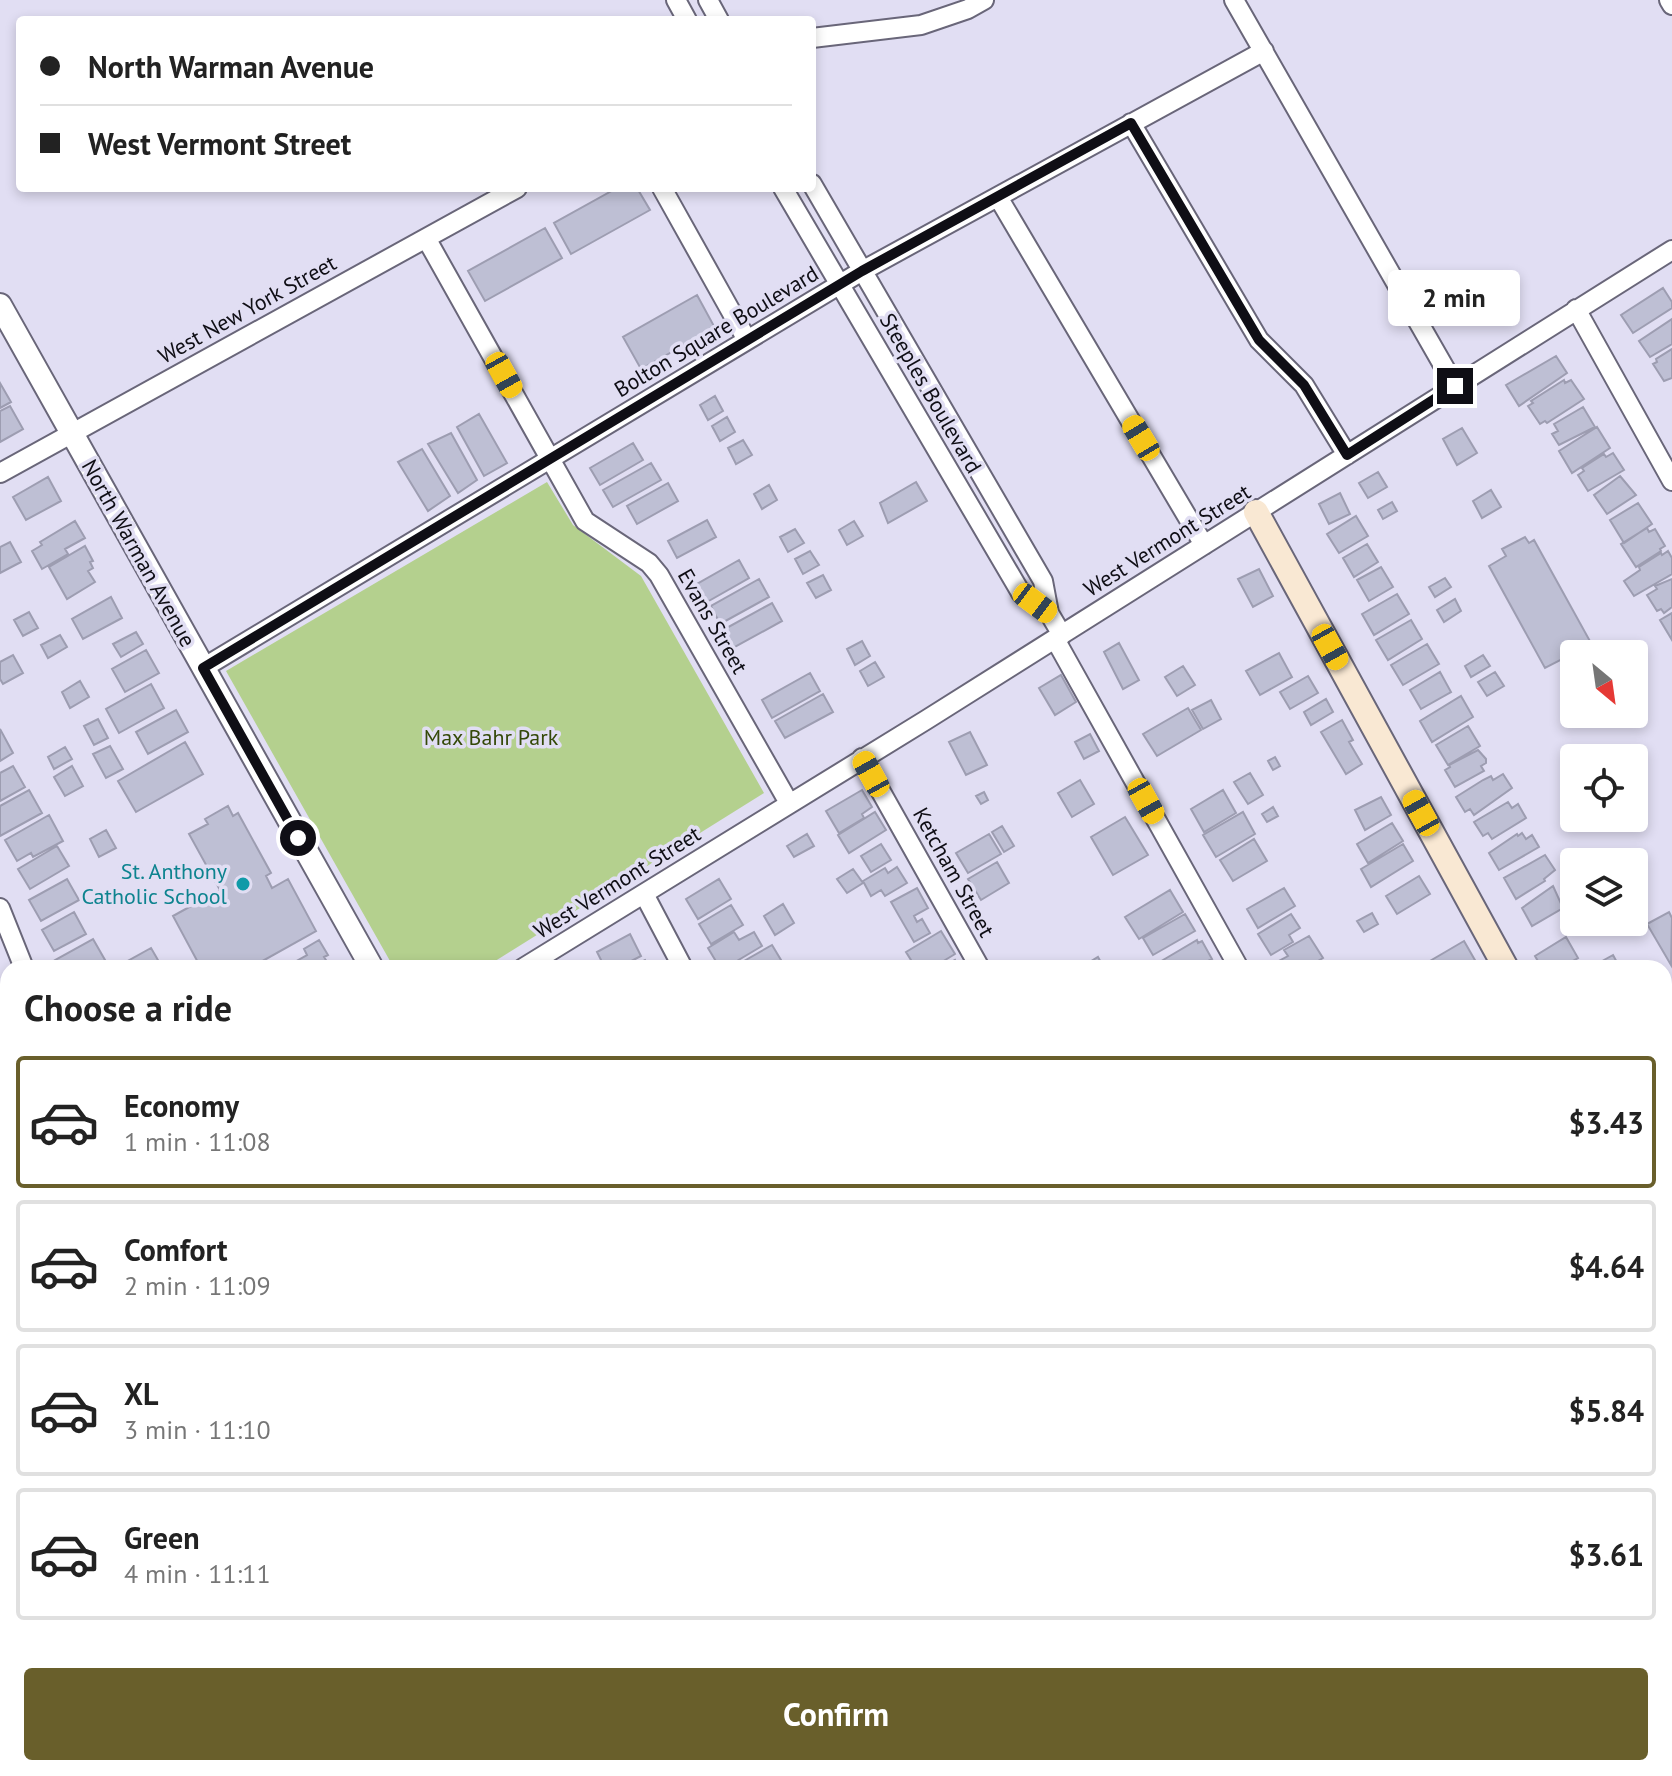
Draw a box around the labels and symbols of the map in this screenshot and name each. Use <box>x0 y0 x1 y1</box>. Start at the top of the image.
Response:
street label: West New York Street <box>153 248 341 370</box>
street label: Bolton Square Boulevard <box>609 259 823 403</box>
callout: 2 min <box>1389 270 1521 326</box>
street label: Steeples Boulevard <box>874 308 988 478</box>
car <box>482 348 526 402</box>
route end <box>1437 368 1473 404</box>
car <box>1118 411 1164 465</box>
street label: North Warman Avenue <box>76 454 202 652</box>
street label: West Vermont Street <box>1078 477 1256 603</box>
street label: Evans Street <box>672 563 755 679</box>
car <box>1009 579 1061 627</box>
car <box>1308 620 1352 674</box>
north arrow <box>1560 640 1648 728</box>
park label: Max Bahr Park <box>424 723 559 751</box>
car <box>849 747 893 801</box>
car <box>1124 774 1168 828</box>
car <box>1399 786 1443 840</box>
street label: Ketcham Street <box>907 802 1001 942</box>
street label: West Vermont Street <box>528 819 706 945</box>
route start <box>280 820 316 856</box>
place label: St. Anthony Catholic School <box>81 857 228 910</box>
marker: St. Anthony Catholic School <box>234 875 252 893</box>

